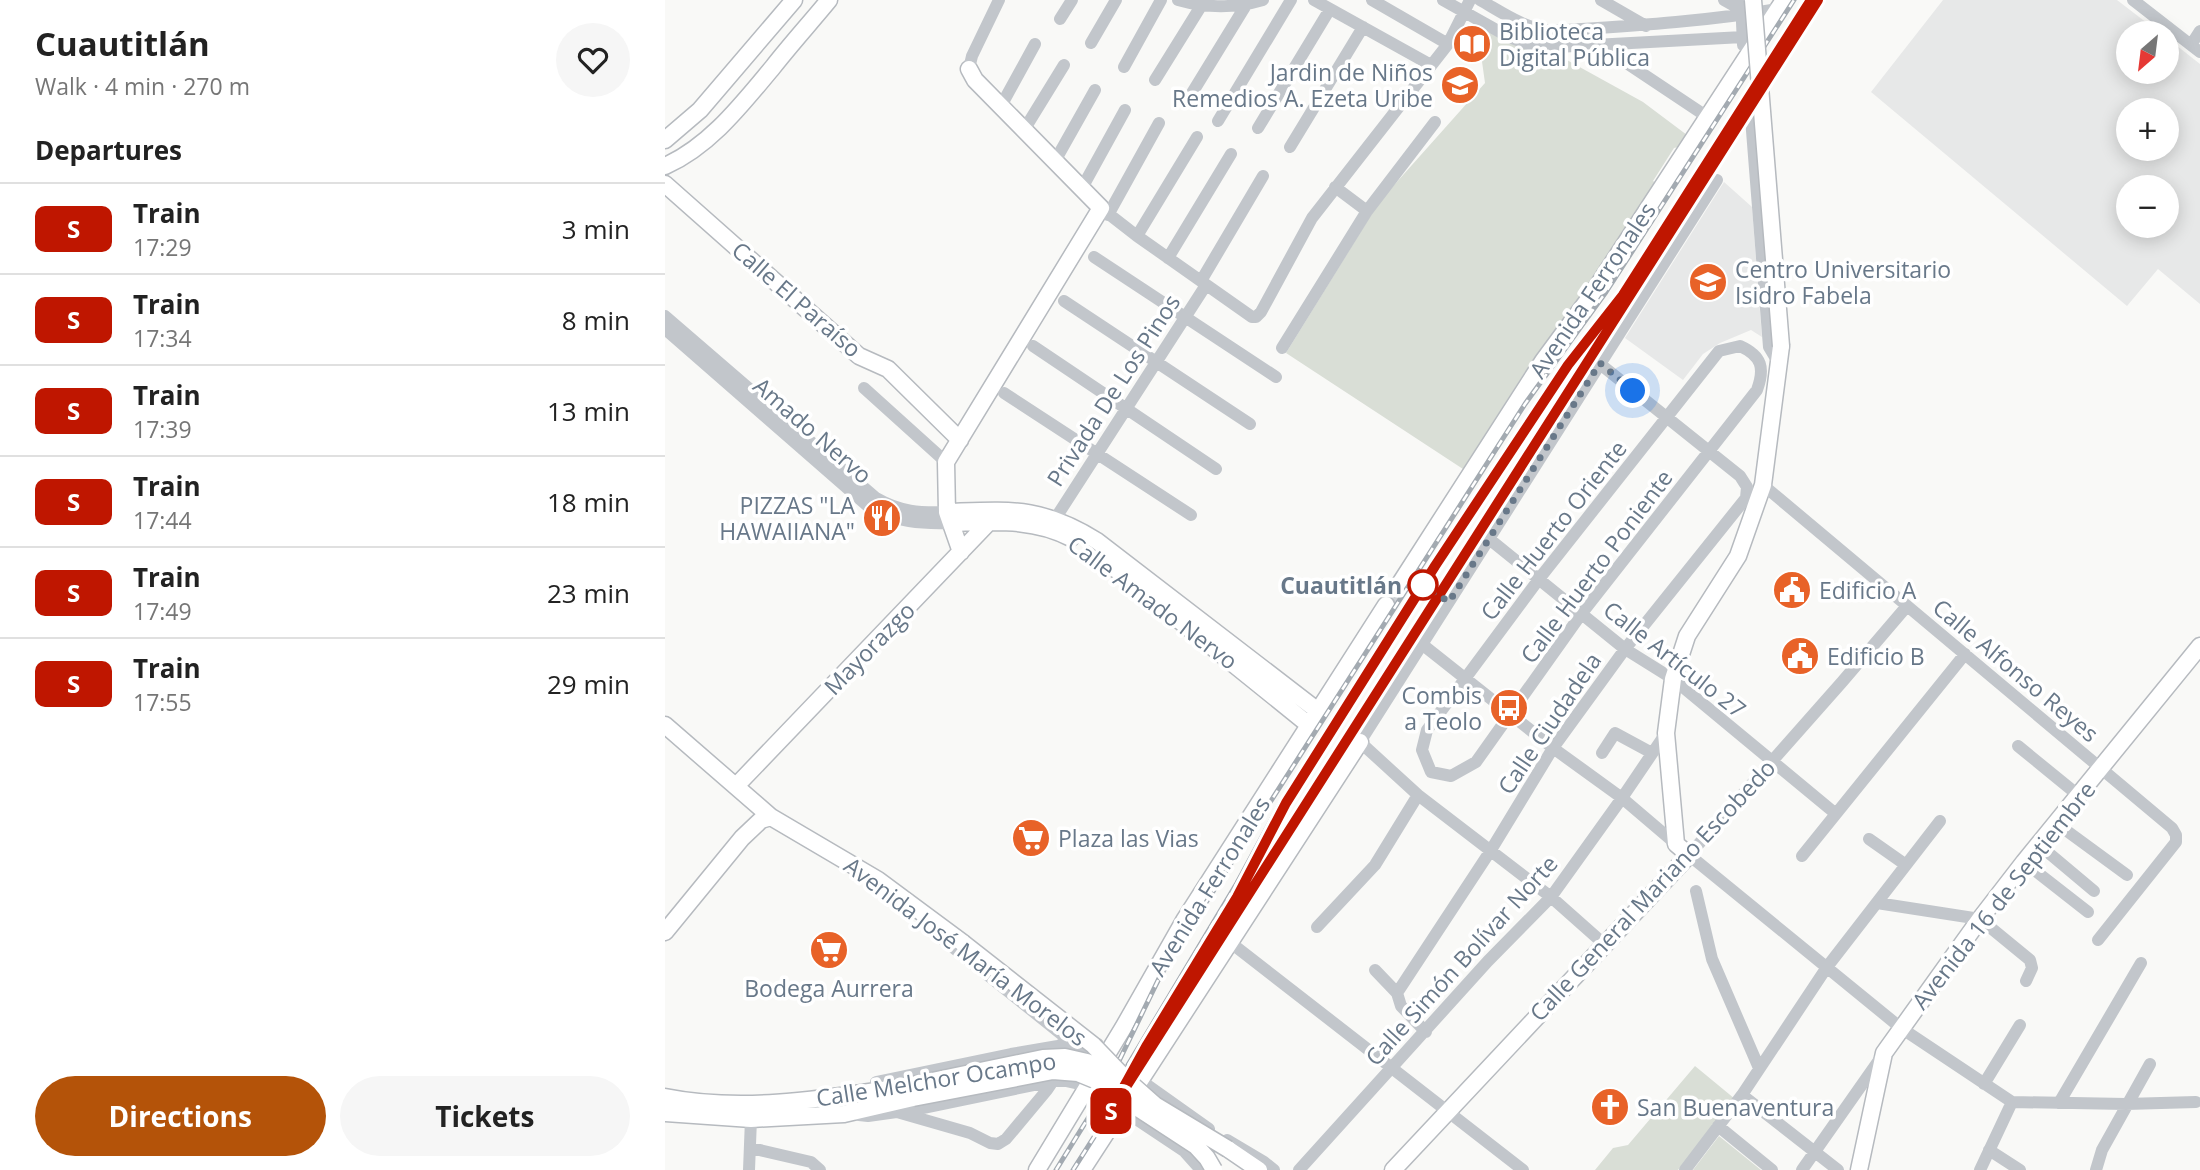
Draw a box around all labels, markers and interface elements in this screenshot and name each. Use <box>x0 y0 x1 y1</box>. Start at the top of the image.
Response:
place label: Biblioteca Digital Pública <box>1499 15 1650 73</box>
text: Cuautitlán <box>35 21 210 66</box>
north arrow <box>2116 21 2179 84</box>
map controls <box>2116 21 2179 238</box>
button: heart <box>556 23 630 97</box>
library icon: Biblioteca Digital Pública <box>1451 23 1493 65</box>
place label: Jardin de Niños Remedios A. Ezeta Uribe <box>1172 56 1433 114</box>
school or university icon: Jardin de Niños Remedios A. Ezeta Uribe <box>1439 64 1481 106</box>
text: Walk · 4 min · 270 m <box>35 70 250 102</box>
button: + <box>2116 98 2179 161</box>
text: Departures <box>35 132 182 168</box>
button: − <box>2116 175 2179 238</box>
text: Train <box>133 195 201 231</box>
street label: Avenida Ferronales <box>1521 196 1663 384</box>
text: 3 min <box>562 211 630 247</box>
text: S <box>67 212 80 245</box>
text: 17:29 <box>133 231 192 263</box>
street label: Calle El Paraíso <box>725 234 869 364</box>
place label: Centro Universitario Isidro Fabela <box>1735 253 1951 311</box>
school or university icon: Centro Universitario Isidro Fabela <box>1687 261 1729 303</box>
text: Train <box>133 286 201 322</box>
street label: Privada De Los Pinos <box>1039 288 1187 492</box>
text: 8 min <box>562 302 630 338</box>
text: S <box>67 303 80 336</box>
text: 17:34 <box>133 322 192 354</box>
street label: Amado Nervo <box>747 370 879 490</box>
your location <box>1615 373 1650 408</box>
text: Train <box>133 377 201 413</box>
text: 13 min <box>547 393 630 429</box>
text: S <box>67 394 80 427</box>
text: 17:39 <box>133 413 192 445</box>
street label: Calle Huerto Oriente <box>1473 433 1633 627</box>
street label: Calle Huerto Poniente <box>1513 463 1679 669</box>
text: Train <box>133 468 201 504</box>
text: 18 min <box>547 484 630 520</box>
text: S <box>67 485 80 518</box>
place label: PIZZAS "LA HAWAIIANA" <box>719 489 855 547</box>
restaurant icon: PIZZAS "LA HAWAIIANA" <box>861 497 903 539</box>
text: 17:44 <box>133 504 192 536</box>
street label: Calle Amado Nervo <box>1061 527 1245 677</box>
text: Train <box>133 559 201 595</box>
place label: Cuautitlán <box>1280 569 1402 601</box>
public building icon: Edificio A <box>1771 569 1813 611</box>
marker: Cuautitlán <box>1408 570 1438 600</box>
place label: Edificio A <box>1819 574 1917 606</box>
text: 23 min <box>547 575 630 611</box>
text: S <box>67 576 80 609</box>
street label: Calle Alfonso Reyes <box>1926 591 2106 749</box>
street label: Calle Artículo 27 <box>1597 593 1753 725</box>
street label: Mayorazgo <box>816 594 922 702</box>
text: 17:49 <box>133 595 192 627</box>
public building icon: Edificio B <box>1779 635 1821 677</box>
place label: Edificio B <box>1827 640 1925 672</box>
street label: Calle Ciudadela <box>1490 646 1608 800</box>
text: Train <box>133 650 201 686</box>
text: 29 min <box>547 666 630 702</box>
text: S <box>67 667 80 700</box>
place label: Combis a Teolo <box>1402 679 1482 737</box>
text: 17:55 <box>133 686 192 718</box>
bus stop icon: Combis a Teolo <box>1488 687 1530 729</box>
street label: Calle General Mariano Escobedo <box>1522 752 1782 1028</box>
street label: Avenida 16 de Septiembre <box>1904 774 2102 1016</box>
street label: Avenida Ferronales <box>1141 790 1277 982</box>
supermarket icon: Plaza las Vias <box>1010 817 1052 859</box>
place label: Plaza las Vias <box>1058 822 1199 854</box>
street label: Calle Simón Bolívar Norte <box>1358 848 1564 1072</box>
street label: Avenida José María Morelos <box>838 849 1094 1053</box>
supermarket icon: Bodega Aurrera <box>808 929 850 971</box>
place label: Bodega Aurrera <box>744 972 914 1004</box>
street label: Calle Melchor Ocampo <box>814 1044 1058 1114</box>
button: Directions <box>35 1076 326 1156</box>
button: Tickets <box>340 1076 630 1156</box>
church icon: San Buenaventura <box>1589 1086 1631 1128</box>
line badge: S <box>1088 1088 1134 1134</box>
place label: San Buenaventura <box>1637 1091 1834 1123</box>
text: S <box>1104 1094 1118 1127</box>

